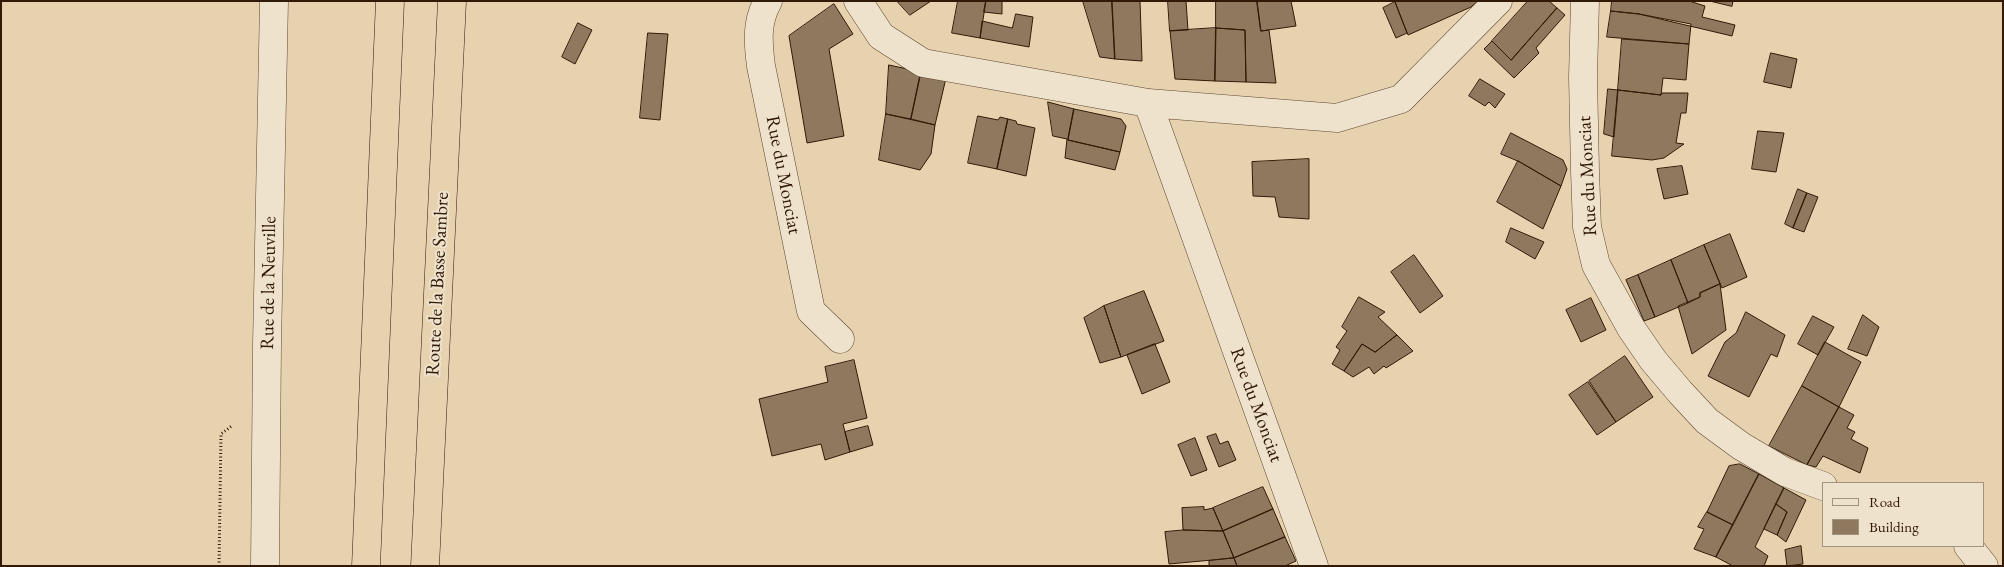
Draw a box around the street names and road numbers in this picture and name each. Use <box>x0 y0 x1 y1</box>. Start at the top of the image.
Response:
street label: Rue du Monciat <box>760 114 806 236</box>
street label: Rue du Monciat <box>1573 115 1603 237</box>
street label: Route de la Basse Sambre <box>422 192 454 376</box>
street label: Rue de la Neuville <box>256 216 282 350</box>
street label: Rue du Monciat <box>1225 345 1287 465</box>

